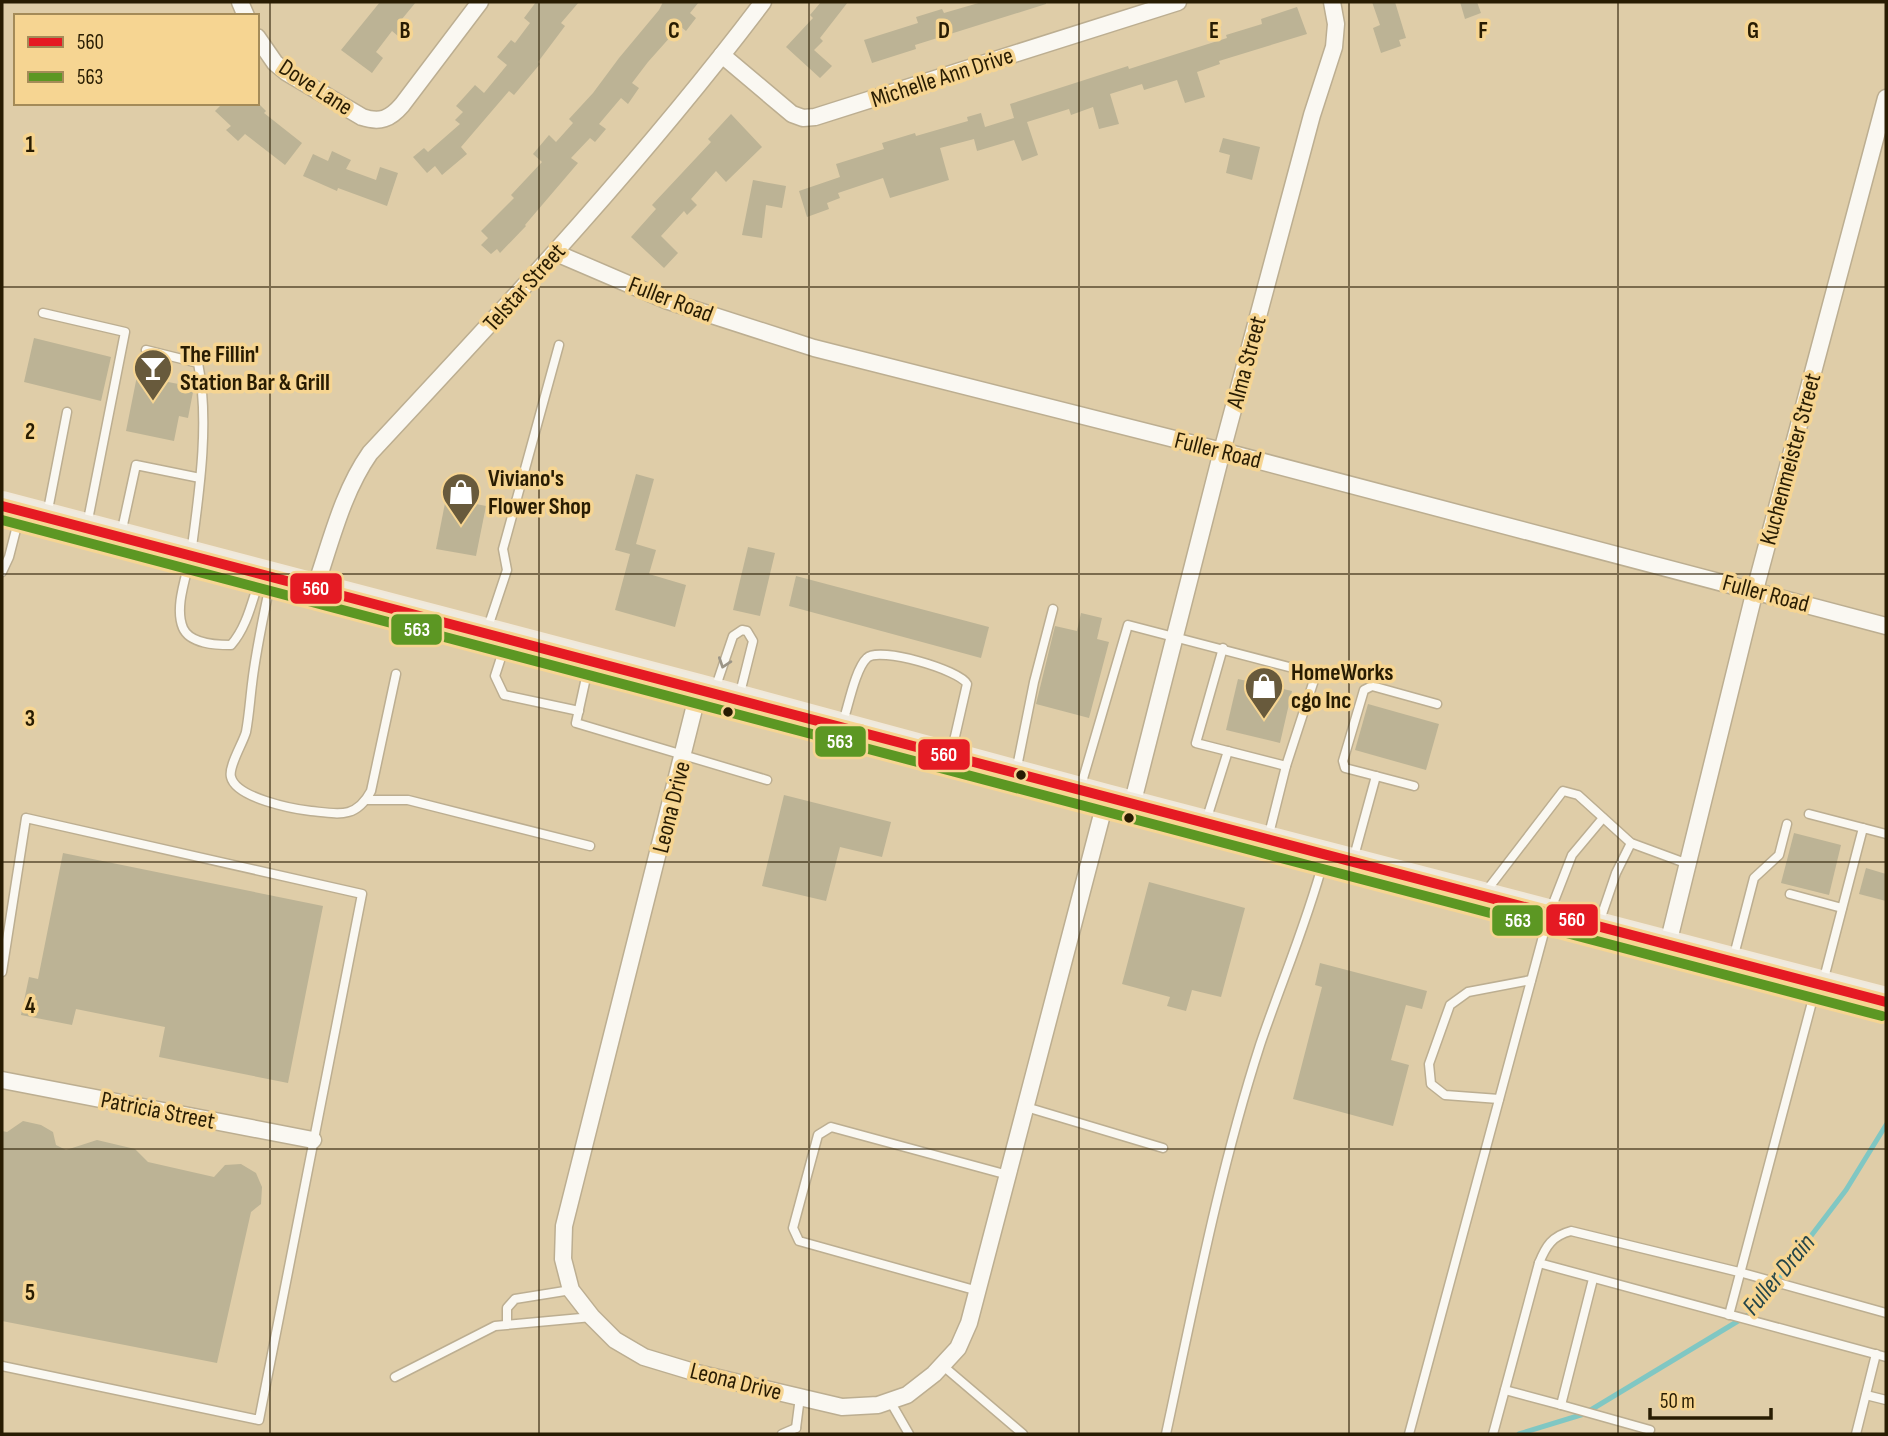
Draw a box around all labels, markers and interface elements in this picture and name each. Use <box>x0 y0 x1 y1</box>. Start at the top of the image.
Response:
legend <box>14 14 259 105</box>
text: B <box>400 17 411 45</box>
text: C <box>668 17 680 45</box>
text: D <box>938 17 950 45</box>
text: E <box>1209 17 1219 45</box>
text: F <box>1478 17 1488 45</box>
text: G <box>1747 17 1759 45</box>
text: 560 <box>77 30 104 55</box>
street label: Michelle Ann Drive <box>867 41 1017 114</box>
street label: Dove Lane <box>273 53 358 122</box>
text: 563 <box>77 65 103 90</box>
text: 1 <box>25 131 35 159</box>
street label: Telstar Street <box>477 237 572 337</box>
street label: Fuller Road <box>624 270 717 329</box>
street label: Alma Street <box>1220 313 1273 412</box>
place label: The Fillin' Station Bar & Grill <box>180 340 330 397</box>
bar icon: The Fillin' Station Bar & Grill <box>132 347 174 402</box>
street label: Kuchenmeister Street <box>1754 370 1827 548</box>
text: 2 <box>25 418 35 446</box>
street label: Fuller Road <box>1171 426 1264 475</box>
place label: Viviano's Flower Shop <box>488 464 591 521</box>
shop icon: Viviano's Flower Shop <box>440 471 482 526</box>
street label: Fuller Road <box>1719 568 1812 619</box>
line badge: 560 <box>289 572 343 605</box>
text: 560 <box>303 578 329 601</box>
line badge: 563 <box>390 613 443 646</box>
text: 563 <box>404 619 430 642</box>
one-way arrow <box>718 657 732 669</box>
place label: HomeWorks cgo Inc <box>1291 658 1394 715</box>
shop icon: HomeWorks cgo Inc <box>1243 665 1285 720</box>
text: 3 <box>25 705 35 733</box>
unlabelled marker <box>721 705 735 719</box>
line badge: 563 <box>814 725 867 758</box>
text: 563 <box>827 731 853 754</box>
line badge: 560 <box>917 738 971 771</box>
text: 560 <box>931 744 957 767</box>
street label: Leona Drive <box>646 758 697 856</box>
unlabelled marker <box>1014 768 1028 782</box>
unlabelled marker <box>1122 811 1136 825</box>
line badge: 560 <box>1545 903 1599 937</box>
line badge: 563 <box>1491 904 1544 937</box>
text: 560 <box>1559 909 1585 932</box>
text: 563 <box>1505 910 1531 933</box>
text: 4 <box>25 992 36 1020</box>
street label: Patricia Street <box>98 1085 217 1136</box>
water label: Fuller Drain <box>1736 1228 1822 1322</box>
text: 5 <box>25 1279 35 1307</box>
street label: Leona Drive <box>687 1356 785 1407</box>
scale bar <box>1650 1376 1771 1420</box>
text: 50 m <box>1660 1389 1695 1414</box>

